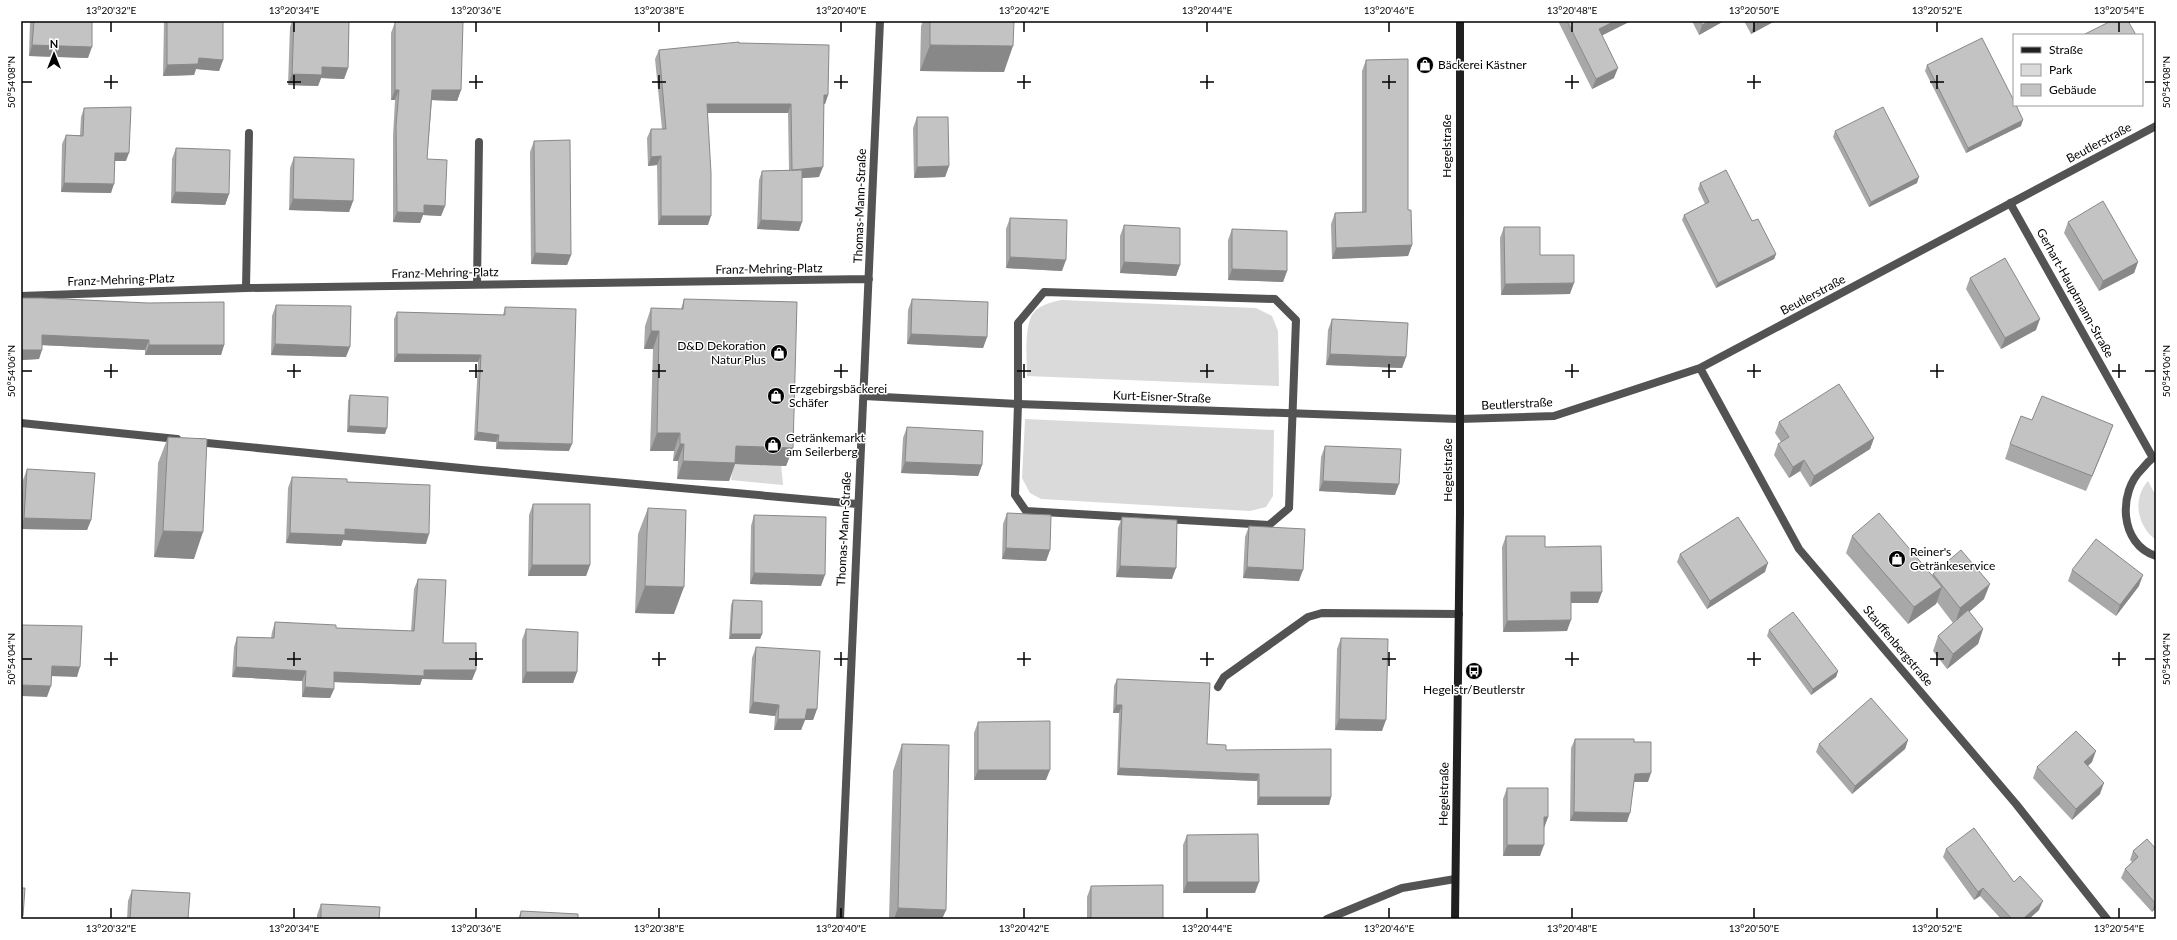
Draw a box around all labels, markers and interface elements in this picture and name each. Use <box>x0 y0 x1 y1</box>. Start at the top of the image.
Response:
text: 13°20'32"E <box>86 4 136 16</box>
text: 13°20'34"E <box>269 4 319 16</box>
text: 13°20'36"E <box>451 4 501 16</box>
text: 13°20'38"E <box>634 4 684 16</box>
text: 13°20'40"E <box>816 4 866 16</box>
text: 13°20'42"E <box>999 4 1049 16</box>
text: 13°20'44"E <box>1182 4 1232 16</box>
text: 13°20'46"E <box>1364 4 1414 16</box>
text: 13°20'48"E <box>1547 4 1597 16</box>
text: 13°20'50"E <box>1729 4 1779 16</box>
text: 13°20'52"E <box>1912 4 1962 16</box>
text: 13°20'54"E <box>2094 4 2144 16</box>
north arrow <box>34 34 74 74</box>
legend <box>2013 34 2143 106</box>
text: N <box>50 37 58 50</box>
text: Straße <box>2049 42 2083 57</box>
shop icon: Bäckerei Kästner <box>1415 55 1435 75</box>
text: 50°54'08"N <box>5 56 17 108</box>
text: 50°54'08"N <box>2160 56 2172 108</box>
place label: Bäckerei Kästner <box>1438 57 1527 72</box>
text: Park <box>2049 62 2073 77</box>
text: Gebäude <box>2049 82 2096 97</box>
street label: Hegelstraße <box>1439 114 1454 178</box>
street label: Beutlerstraße <box>2064 119 2134 166</box>
street label: Thomas-Mann-Straße <box>850 148 869 264</box>
street label: Gerhart-Hauptmann-Straße <box>2034 225 2117 360</box>
street label: Franz-Mehring-Platz <box>715 260 823 277</box>
street label: Franz-Mehring-Platz <box>391 264 499 281</box>
street label: Franz-Mehring-Platz <box>67 270 175 289</box>
street label: Beutlerstraße <box>1778 271 1848 318</box>
place label: D&D Dekoration Natur Plus <box>677 338 766 367</box>
shop icon: D&D Dekoration Natur Plus <box>769 343 789 363</box>
text: 50°54'06"N <box>5 345 17 397</box>
text: 50°54'06"N <box>2160 345 2172 397</box>
place label: Erzgebirgsbäckerei Schäfer <box>789 381 887 410</box>
shop icon: Erzgebirgsbäckerei Schäfer <box>766 386 786 406</box>
street label: Kurt-Eisner-Straße <box>1113 387 1211 406</box>
street label: Beutlerstraße <box>1481 394 1553 413</box>
place label: Getränkemarkt am Seilerberg <box>786 430 866 459</box>
shop icon: Getränkemarkt am Seilerberg <box>763 435 783 455</box>
street label: Hegelstraße <box>1440 438 1455 502</box>
street label: Thomas-Mann-Straße <box>833 471 854 587</box>
place label: Reiner's Getränkeservice <box>1910 544 1995 573</box>
shop icon: Reiner's Getränkeservice <box>1887 549 1907 569</box>
street label: Stauffenbergstraße <box>1860 602 1936 689</box>
text: 50°54'04"N <box>5 633 17 685</box>
text: 50°54'04"N <box>2160 633 2172 685</box>
bus stop icon: Hegelstr/Beutlerstr <box>1464 661 1484 681</box>
place label: Hegelstr/Beutlerstr <box>1423 682 1526 697</box>
street label: Hegelstraße <box>1435 762 1452 826</box>
text: 13°20'32"E <box>86 922 136 934</box>
text: 13°20'34"E <box>269 922 319 934</box>
text: 13°20'36"E <box>451 922 501 934</box>
text: 13°20'38"E <box>634 922 684 934</box>
text: 13°20'40"E <box>816 922 866 934</box>
text: 13°20'42"E <box>999 922 1049 934</box>
text: 13°20'44"E <box>1182 922 1232 934</box>
text: 13°20'46"E <box>1364 922 1414 934</box>
text: 13°20'48"E <box>1547 922 1597 934</box>
text: 13°20'50"E <box>1729 922 1779 934</box>
text: 13°20'52"E <box>1912 922 1962 934</box>
text: 13°20'54"E <box>2094 922 2144 934</box>

